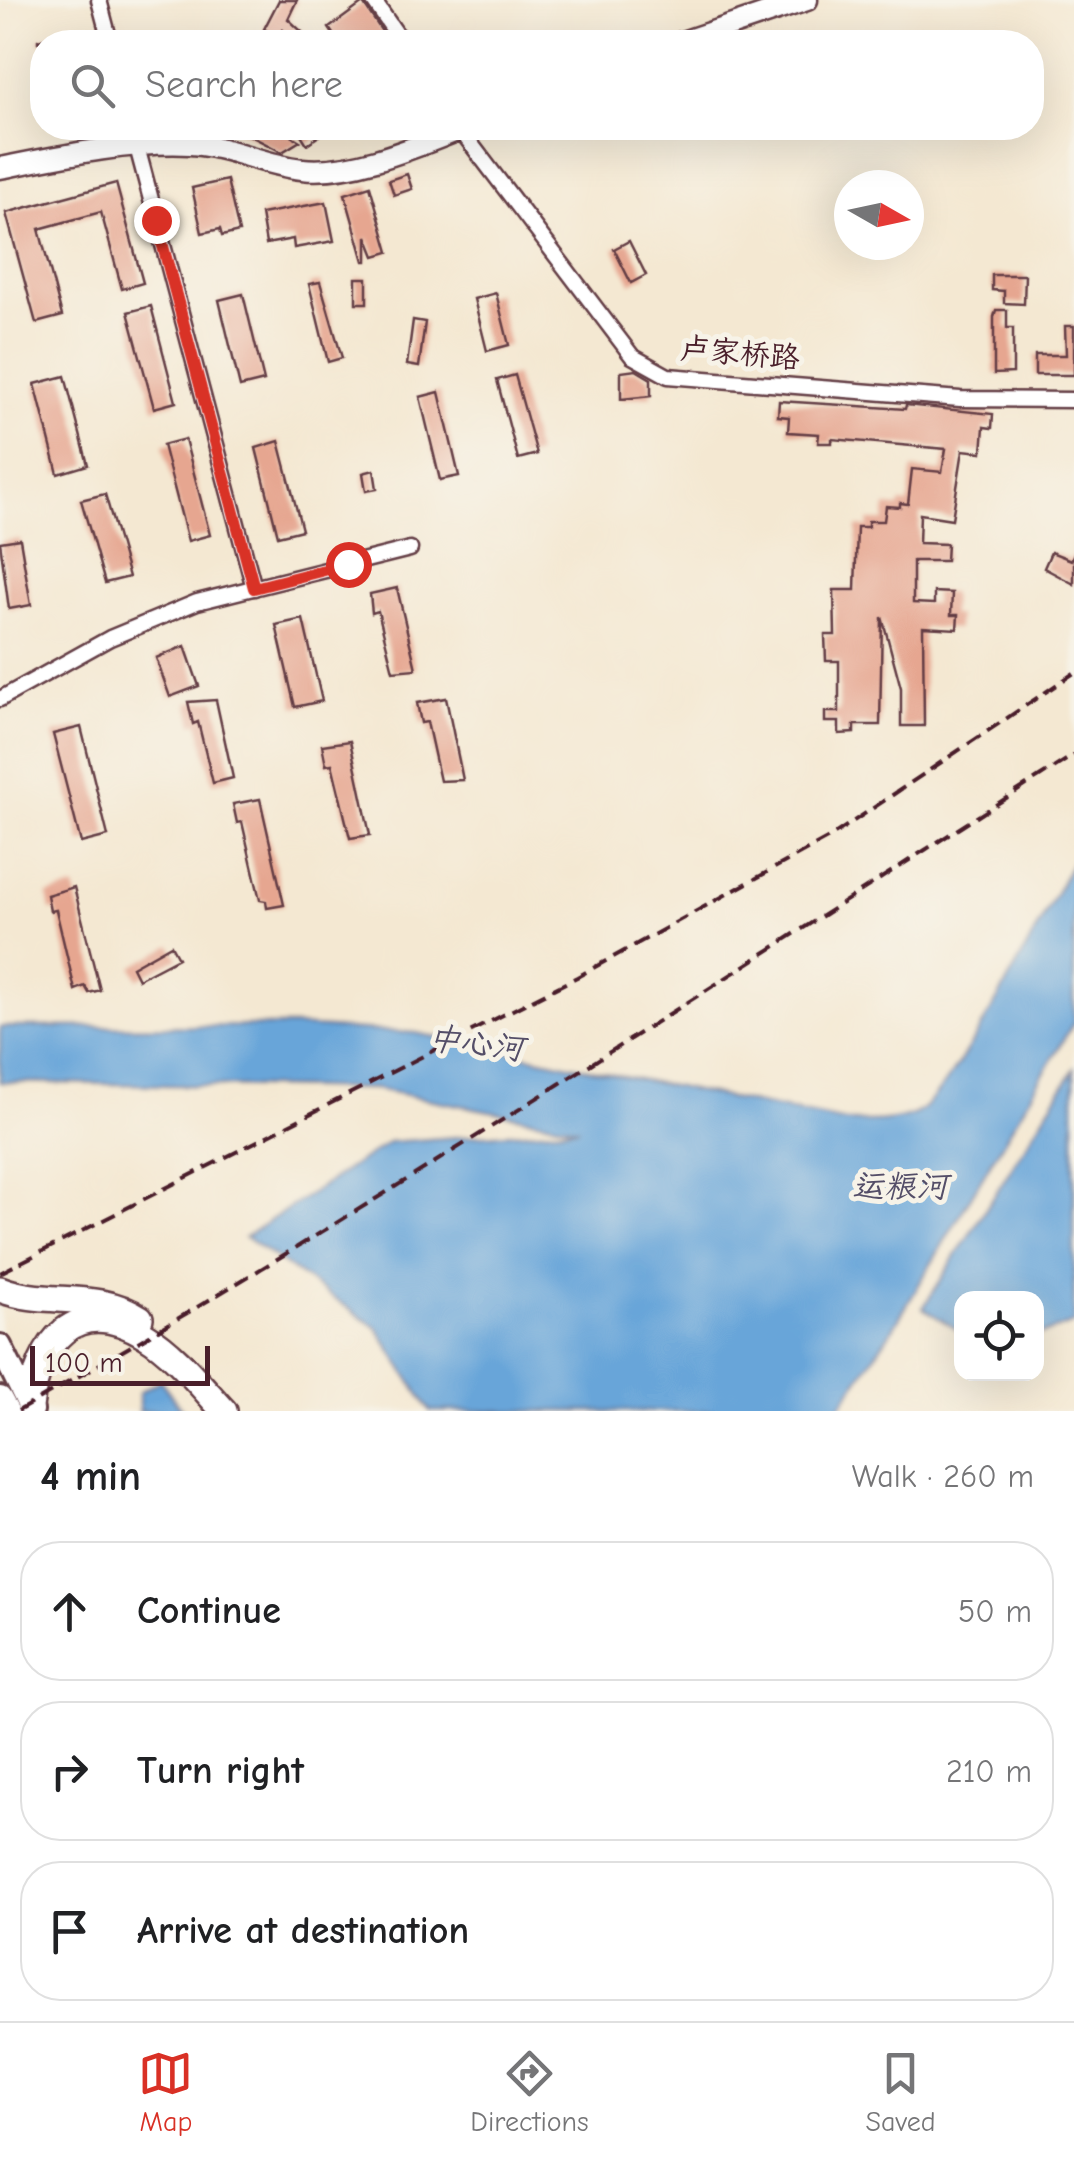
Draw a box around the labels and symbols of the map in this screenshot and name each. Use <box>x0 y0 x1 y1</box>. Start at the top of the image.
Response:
north arrow <box>834 170 924 260</box>
route end <box>134 198 180 244</box>
street label: 卢家桥路 <box>679 331 801 376</box>
route start <box>326 542 372 588</box>
water label: 中心河 <box>426 1019 531 1068</box>
water label: 运粮河 <box>852 1168 953 1205</box>
scale bar <box>30 1341 210 1386</box>

